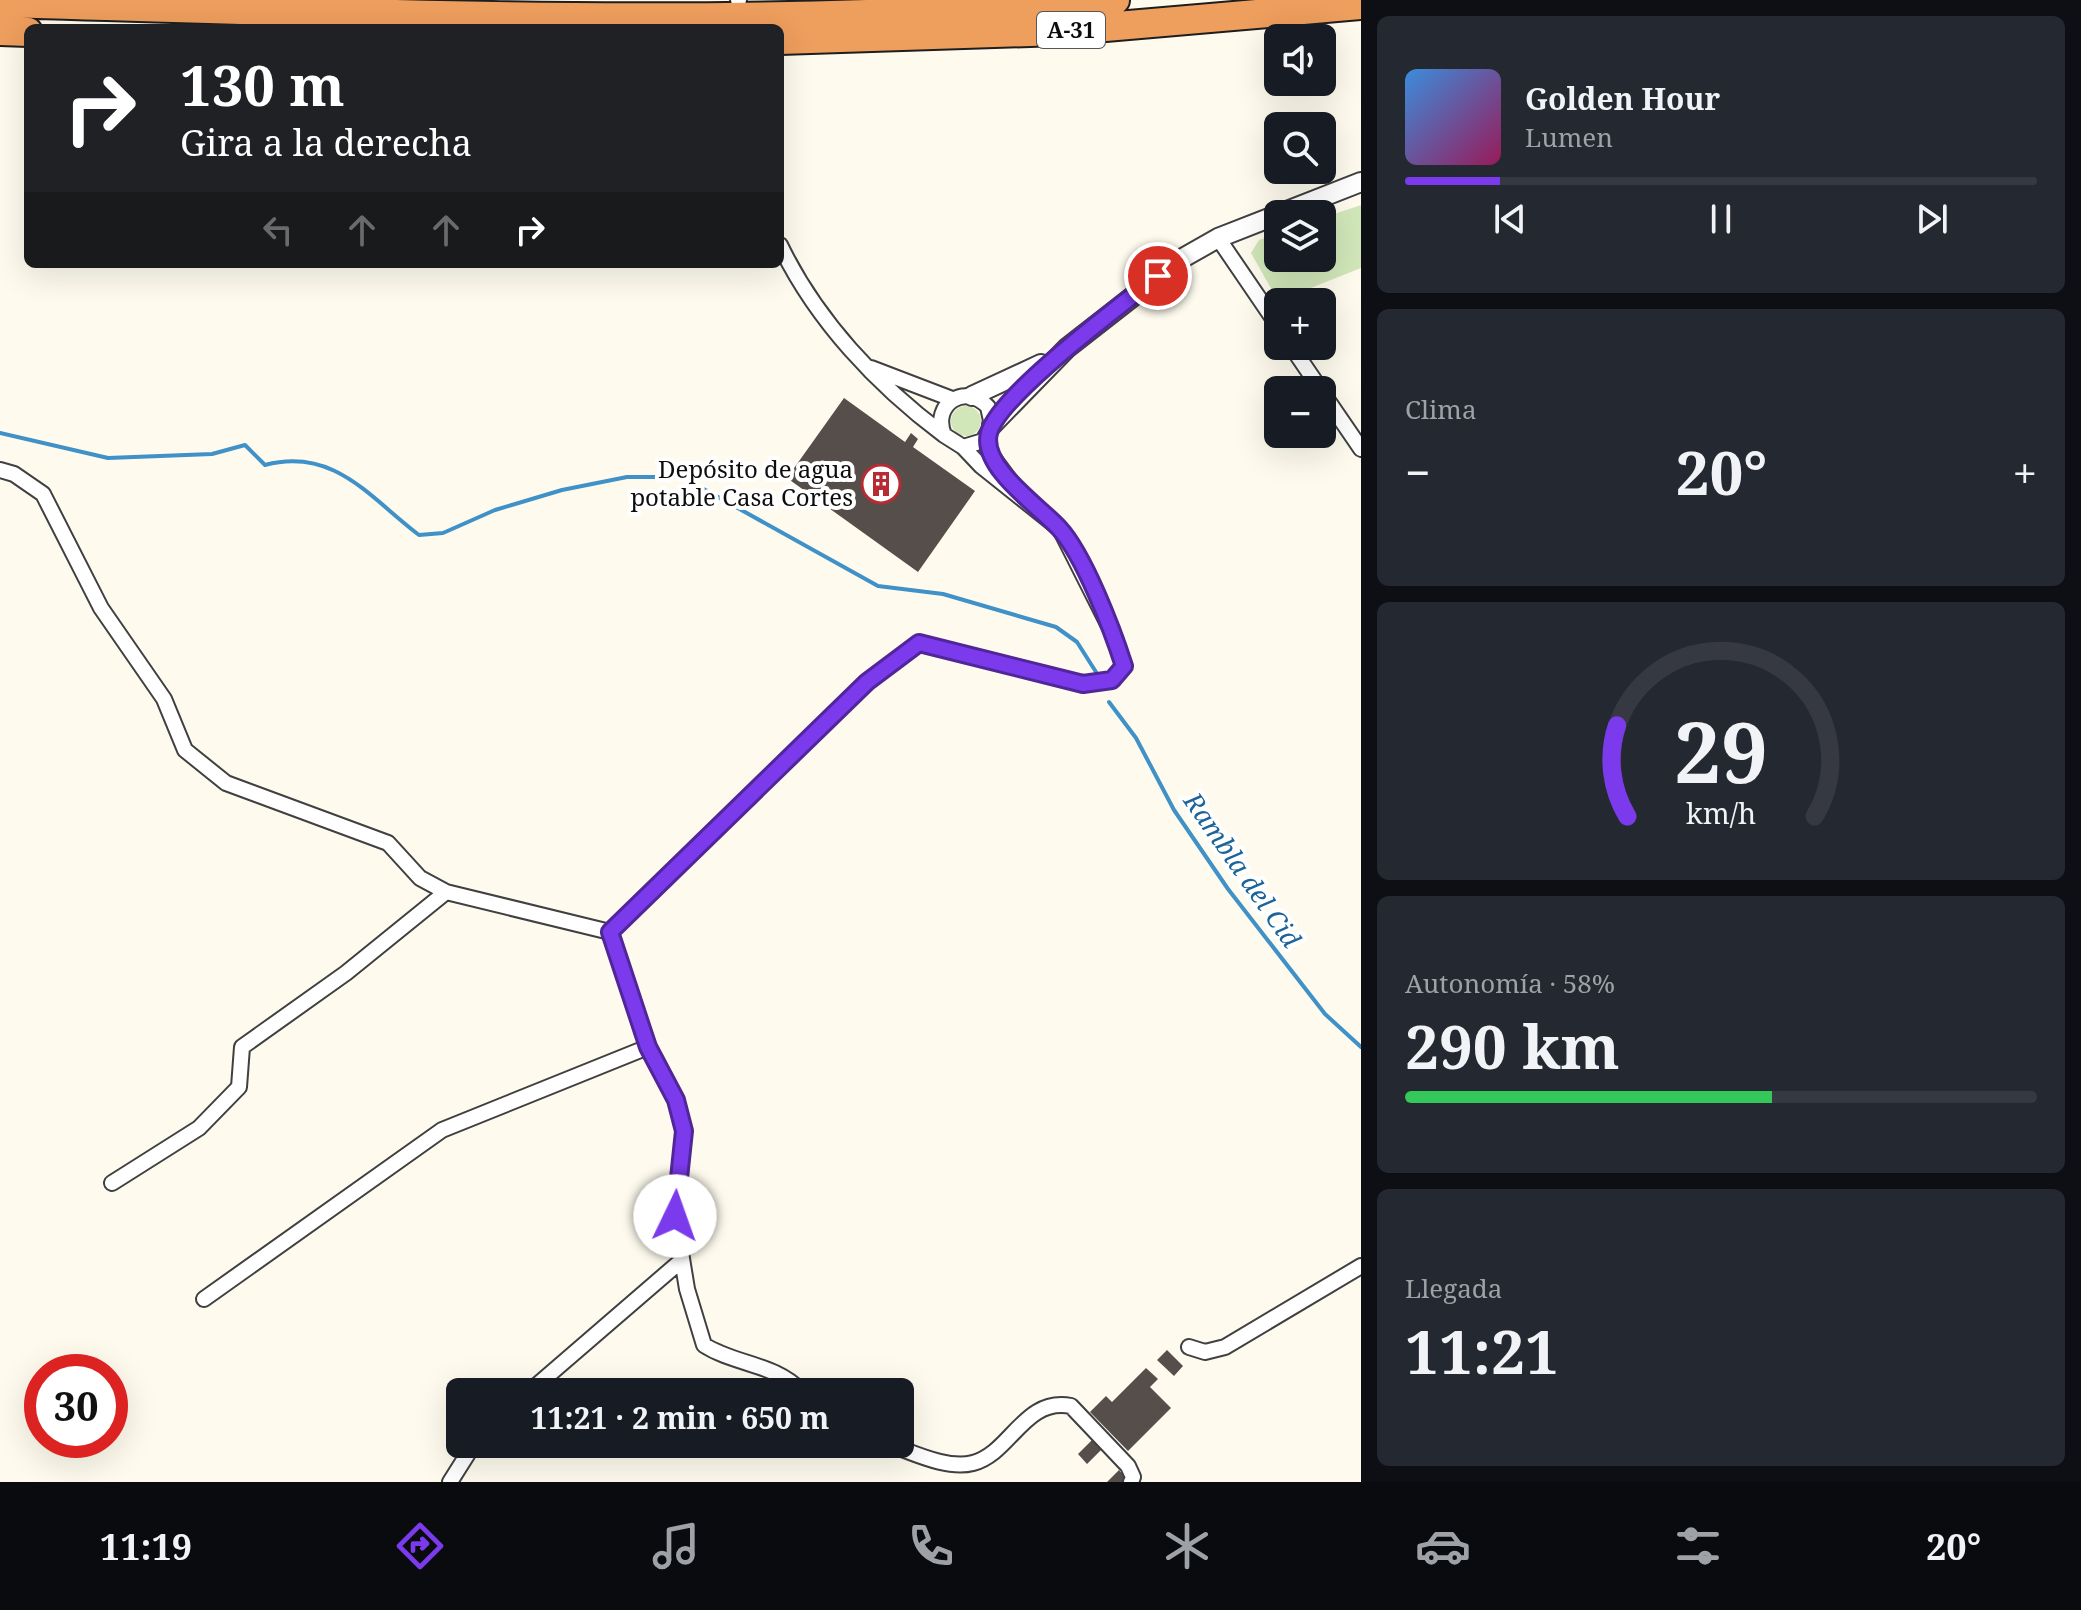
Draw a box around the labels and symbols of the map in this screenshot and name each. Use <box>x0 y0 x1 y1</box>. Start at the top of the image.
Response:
road number: A-31 <box>1037 12 1105 48</box>
pin <box>1124 242 1192 310</box>
place label: Depósito de agua potable Casa Cortes <box>630 452 853 513</box>
building icon: Depósito de agua potable Casa Cortes <box>860 463 902 505</box>
water label: Rambla del Cid <box>1175 784 1310 955</box>
position arrow <box>633 1174 717 1258</box>
speed limit sign: 30 <box>24 1354 128 1458</box>

